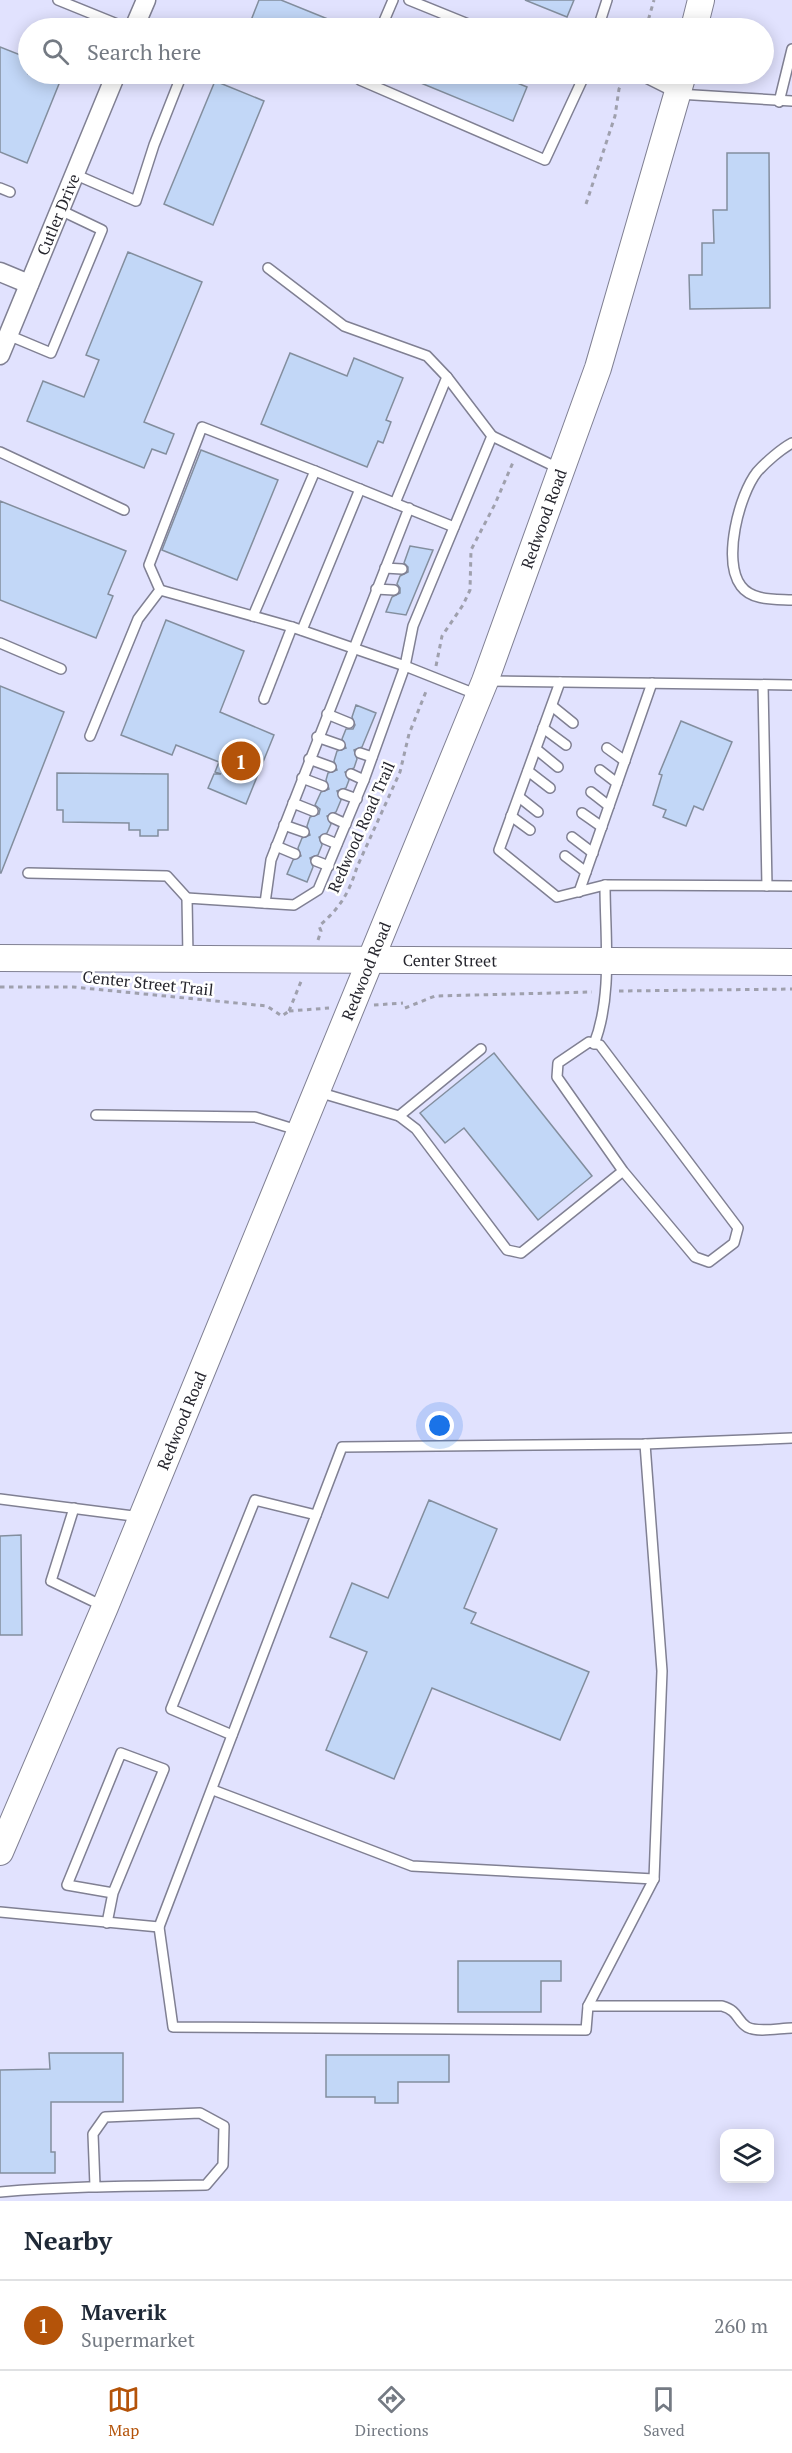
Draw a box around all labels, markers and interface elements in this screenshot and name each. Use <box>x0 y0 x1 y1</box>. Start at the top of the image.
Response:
search box <box>18 18 774 84</box>
icon: search <box>39 35 72 68</box>
text: Search here <box>87 37 201 66</box>
street label: Cutler Drive <box>31 170 85 259</box>
street label: Redwood Road <box>515 466 572 572</box>
pin: 1 <box>222 738 260 783</box>
street label: Redwood Road Trail <box>322 758 400 896</box>
street label: Redwood Road <box>336 918 396 1024</box>
street label: Center Street <box>403 949 497 972</box>
street label: Center Street Trail <box>82 965 215 1001</box>
street label: Redwood Road <box>151 1368 212 1473</box>
your location <box>425 1411 454 1440</box>
map controls <box>720 2129 774 2183</box>
button: layers <box>720 2129 774 2183</box>
text: Nearby <box>24 2223 112 2257</box>
text: Maverik <box>81 2297 167 2326</box>
text: 1 <box>38 2312 49 2339</box>
text: 260 m <box>714 2312 768 2339</box>
text: Supermarket <box>81 2326 195 2353</box>
tab: Map <box>107 2383 140 2441</box>
tab: Directions <box>355 2383 429 2441</box>
tab: Saved <box>643 2383 685 2441</box>

